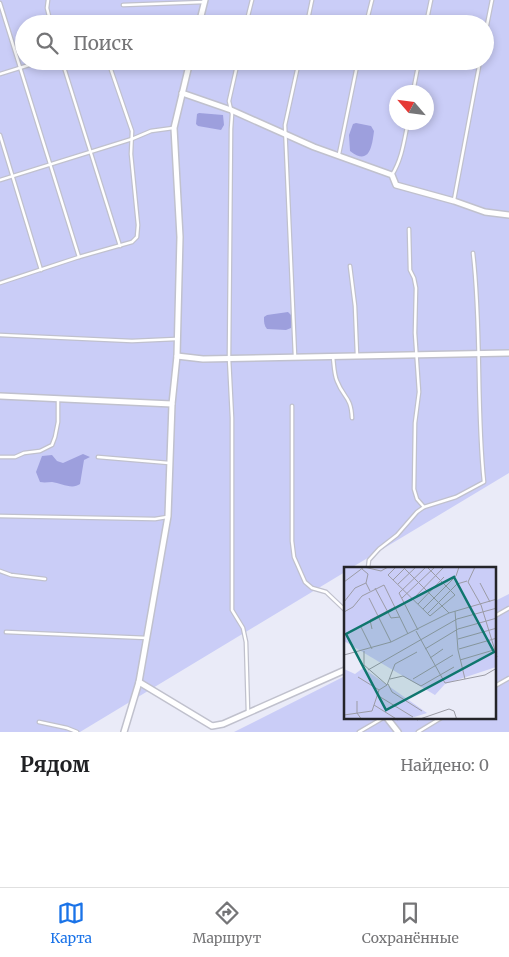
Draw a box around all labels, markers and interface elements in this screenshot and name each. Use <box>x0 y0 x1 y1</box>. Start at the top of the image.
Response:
search box <box>15 15 494 70</box>
icon: search <box>33 29 61 57</box>
text: Поиск <box>73 31 133 55</box>
north arrow <box>389 85 434 130</box>
inset map <box>344 567 496 720</box>
text: Рядом <box>20 751 90 778</box>
text: Найдено: 0 <box>400 755 489 775</box>
tab: Карта <box>50 899 92 947</box>
tab: Маршрут <box>193 899 261 947</box>
tab: Сохранённые <box>362 899 459 947</box>

